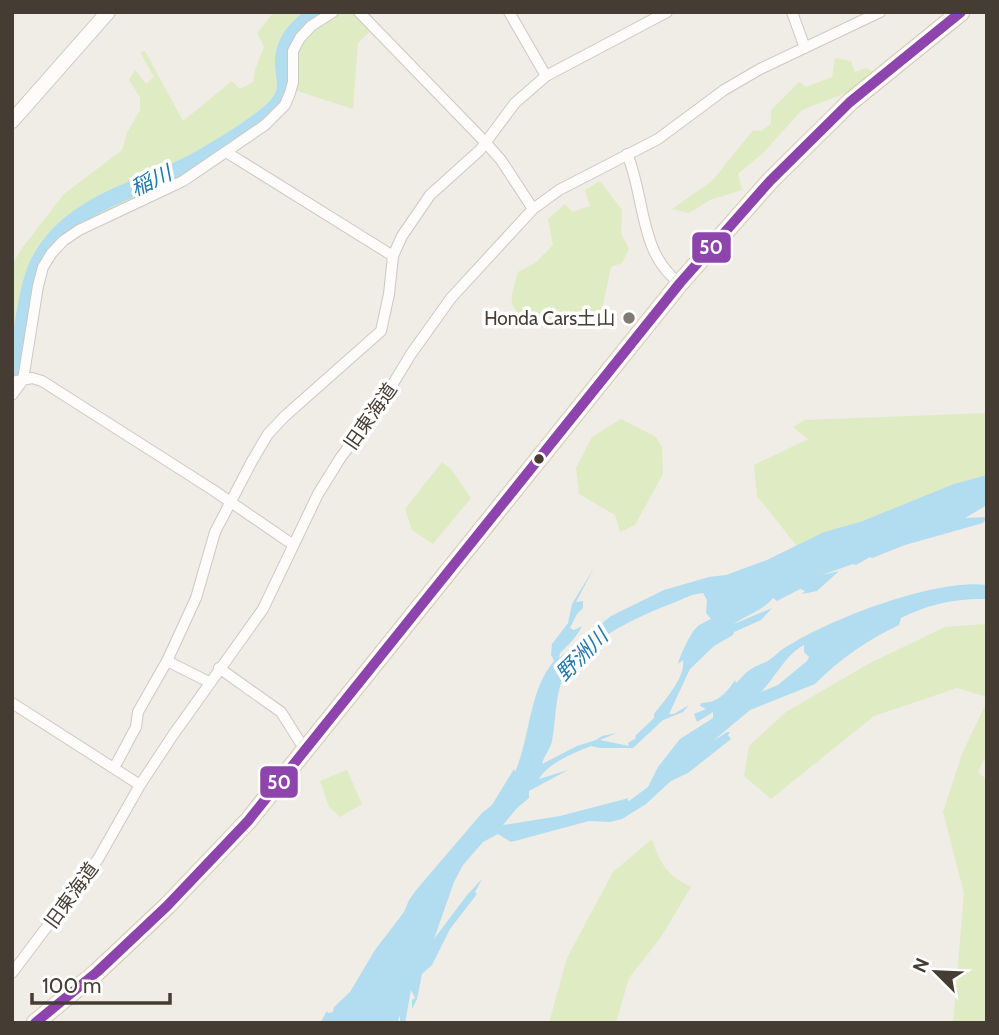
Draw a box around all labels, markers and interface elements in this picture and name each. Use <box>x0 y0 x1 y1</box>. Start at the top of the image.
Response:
water label: 稲川 <box>126 159 177 201</box>
line badge: 50 <box>691 231 732 264</box>
text: 50 <box>699 236 723 259</box>
place label: Honda Cars土山 <box>484 307 615 330</box>
marker: Honda Cars土山 <box>621 310 637 326</box>
street label: 旧東海道 <box>339 379 402 454</box>
unlabelled marker <box>532 452 546 466</box>
water label: 野洲川 <box>551 622 614 686</box>
line badge: 50 <box>259 765 299 799</box>
text: 50 <box>267 771 291 794</box>
street label: 旧東海道 <box>40 858 103 933</box>
north arrow <box>901 937 971 1007</box>
text: N <box>908 954 934 976</box>
scale bar <box>32 962 170 1006</box>
text: 100 m <box>42 973 101 998</box>

